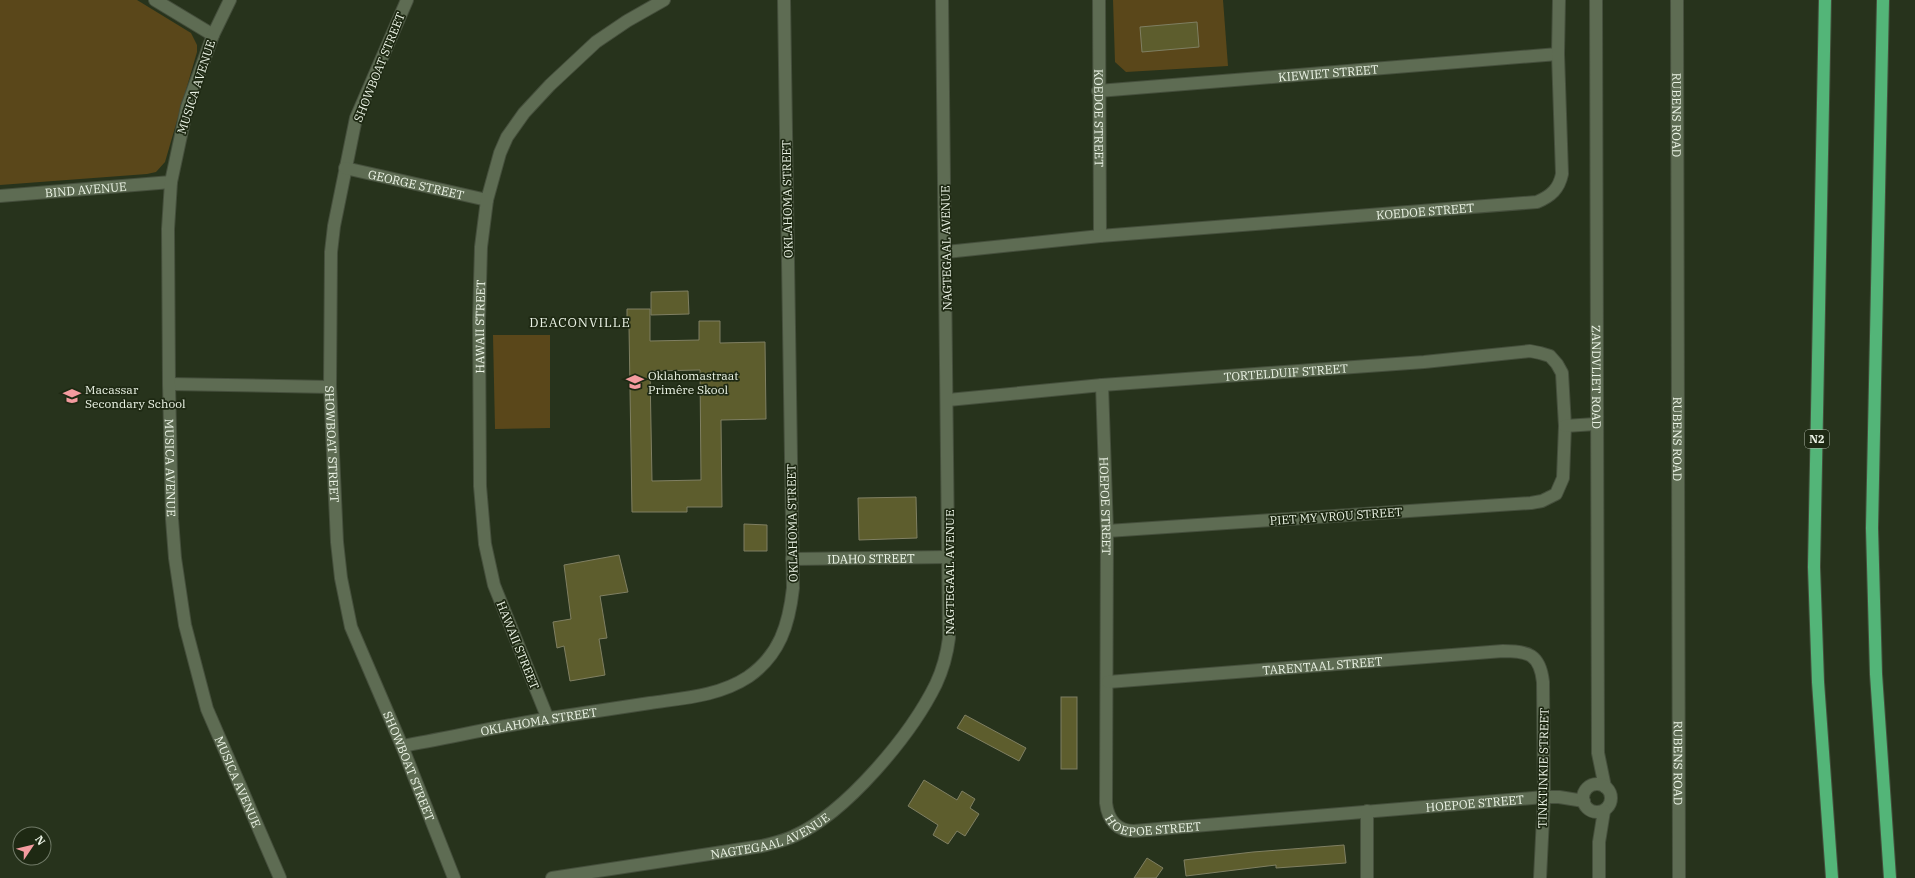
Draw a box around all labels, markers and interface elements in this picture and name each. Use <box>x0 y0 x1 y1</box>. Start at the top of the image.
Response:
street label: SHOWBOAT STREET <box>350 10 408 124</box>
street label: MUSICA AVENUE <box>174 38 218 136</box>
street label: KIEWIET STREET <box>1278 61 1379 84</box>
street label: KOEDOE STREET <box>1092 69 1107 167</box>
street label: RUBENS ROAD <box>1670 73 1685 157</box>
street label: OKLAHOMA STREET <box>778 140 796 258</box>
street label: GEORGE STREET <box>367 166 466 202</box>
street label: BIND AVENUE <box>44 178 127 200</box>
street label: NAGTEGAAL AVENUE <box>937 185 955 311</box>
street label: KOEDOE STREET <box>1376 199 1475 222</box>
street label: HAWAII STREET <box>471 279 488 374</box>
district label: DEACONVILLE <box>529 314 631 331</box>
street label: ZANDVLIET ROAD <box>1589 325 1605 429</box>
street label: TORTELDUIF STREET <box>1223 360 1349 384</box>
place label: Oklahomastraat Primêre Skool <box>648 368 739 397</box>
school or university icon: Oklahomastraat Primêre Skool <box>625 372 645 392</box>
place label: Macassar Secondary School <box>85 382 186 411</box>
street label: SHOWBOAT STREET <box>322 385 343 503</box>
school or university icon: Macassar Secondary School <box>62 386 82 406</box>
street label: RUBENS ROAD <box>1670 397 1686 481</box>
street label: MUSICA AVENUE <box>162 418 179 517</box>
road number: N2 <box>1805 430 1829 448</box>
street label: HOEPOE STREET <box>1097 456 1115 555</box>
street label: OKLAHOMA STREET <box>783 464 801 582</box>
street label: PIET MY VROU STREET <box>1269 504 1403 528</box>
street label: NAGTEGAAL AVENUE <box>942 509 957 635</box>
street label: IDAHO STREET <box>827 550 915 566</box>
street label: HAWAII STREET <box>493 599 543 691</box>
street label: TARENTAAL STREET <box>1262 653 1383 677</box>
street label: OKLAHOMA STREET <box>479 704 598 738</box>
street label: TINKTINKIE STREET <box>1534 708 1552 828</box>
street label: SHOWBOAT STREET <box>380 709 438 823</box>
street label: RUBENS ROAD <box>1671 721 1686 805</box>
street label: MUSICA AVENUE <box>212 733 265 830</box>
street label: HOEPOE STREET <box>1425 791 1525 814</box>
street label: NAGTEGAAL AVENUE <box>709 809 832 861</box>
street label: HOEPOE STREET <box>1102 811 1202 839</box>
north arrow <box>12 826 52 866</box>
text: N <box>32 833 49 848</box>

